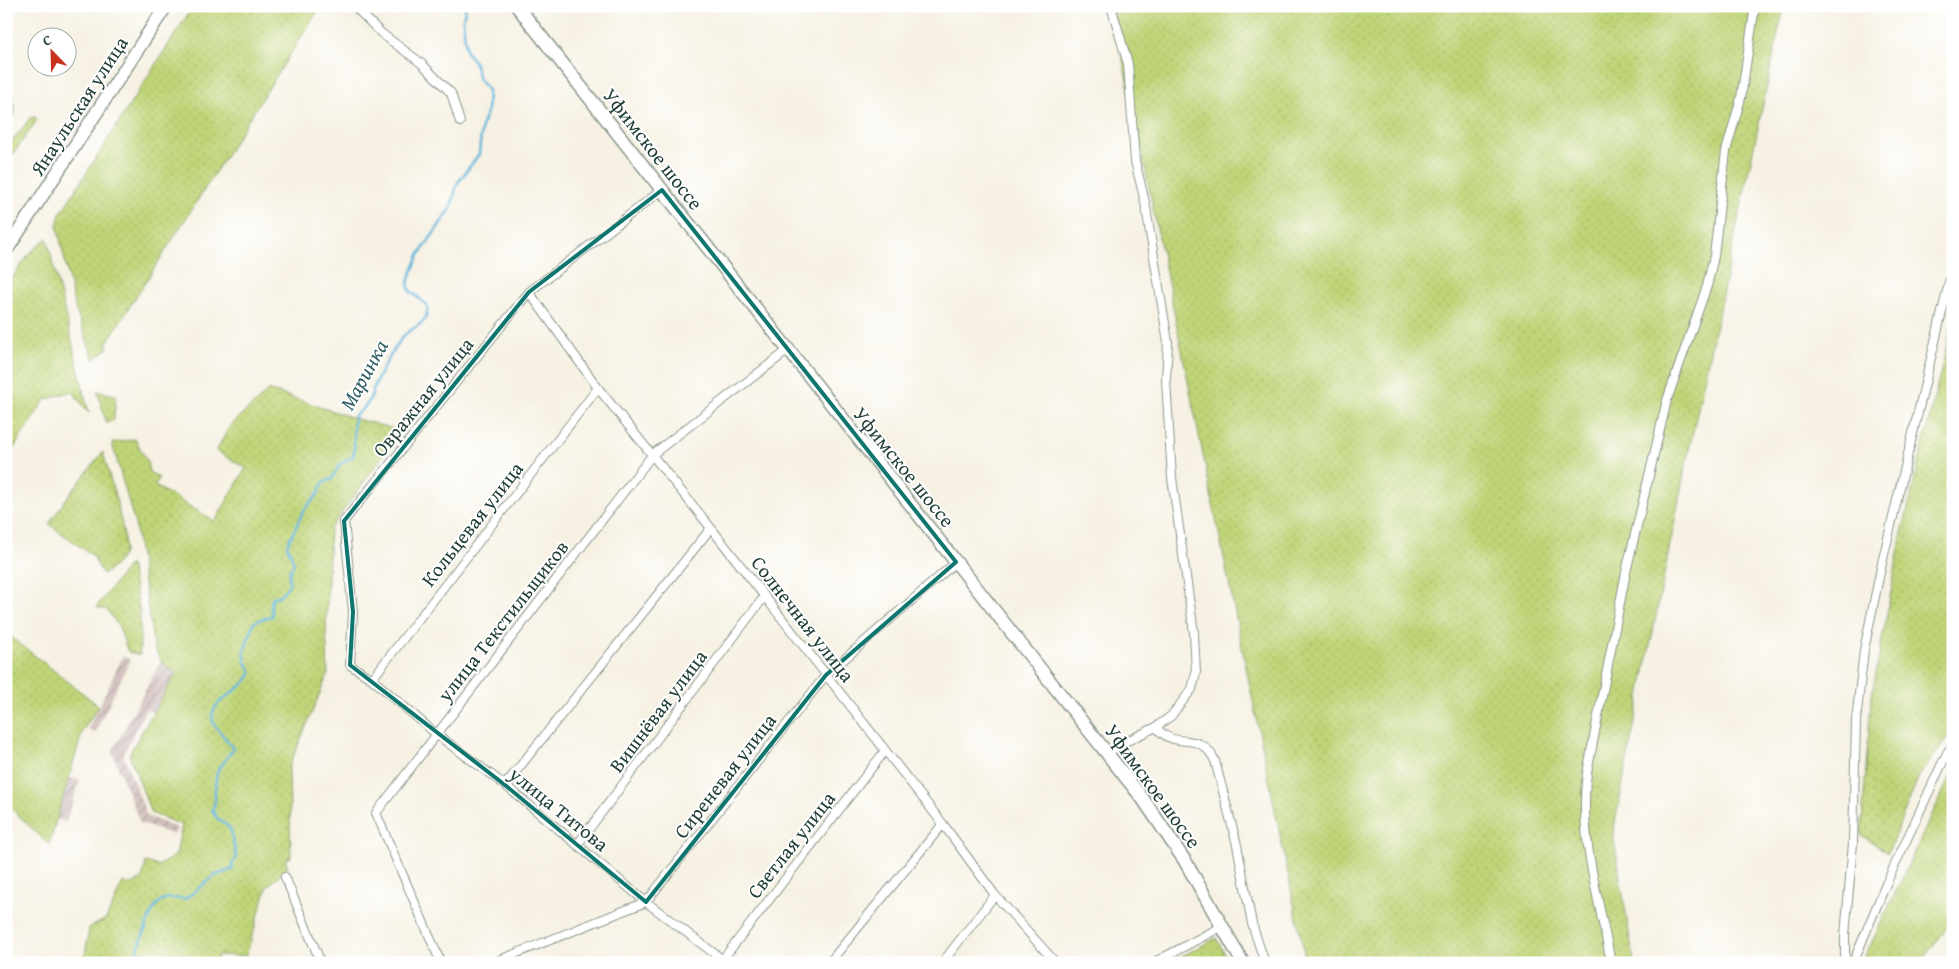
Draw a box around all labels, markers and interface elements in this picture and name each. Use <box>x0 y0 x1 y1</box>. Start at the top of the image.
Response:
north arrow <box>28 28 78 78</box>
text: С <box>39 29 55 51</box>
street label: Янаульская улица <box>22 30 135 182</box>
street label: Уфимское шоссе <box>597 82 710 216</box>
street label: Овражная улица <box>365 330 480 463</box>
water label: Маринка <box>332 334 396 416</box>
street label: Уфимское шоссе <box>847 400 962 533</box>
street label: Кольцевая улица <box>414 455 530 592</box>
street label: улица Текстильщиков <box>430 534 575 708</box>
street label: Солнечная улица <box>745 549 862 688</box>
street label: Вишнёвая улица <box>602 643 714 778</box>
street label: Сиреневая улица <box>666 707 783 844</box>
street label: Уфимское шоссе <box>1098 717 1209 854</box>
street label: улица Титова <box>503 759 616 858</box>
street label: Светлая улица <box>740 785 842 904</box>

